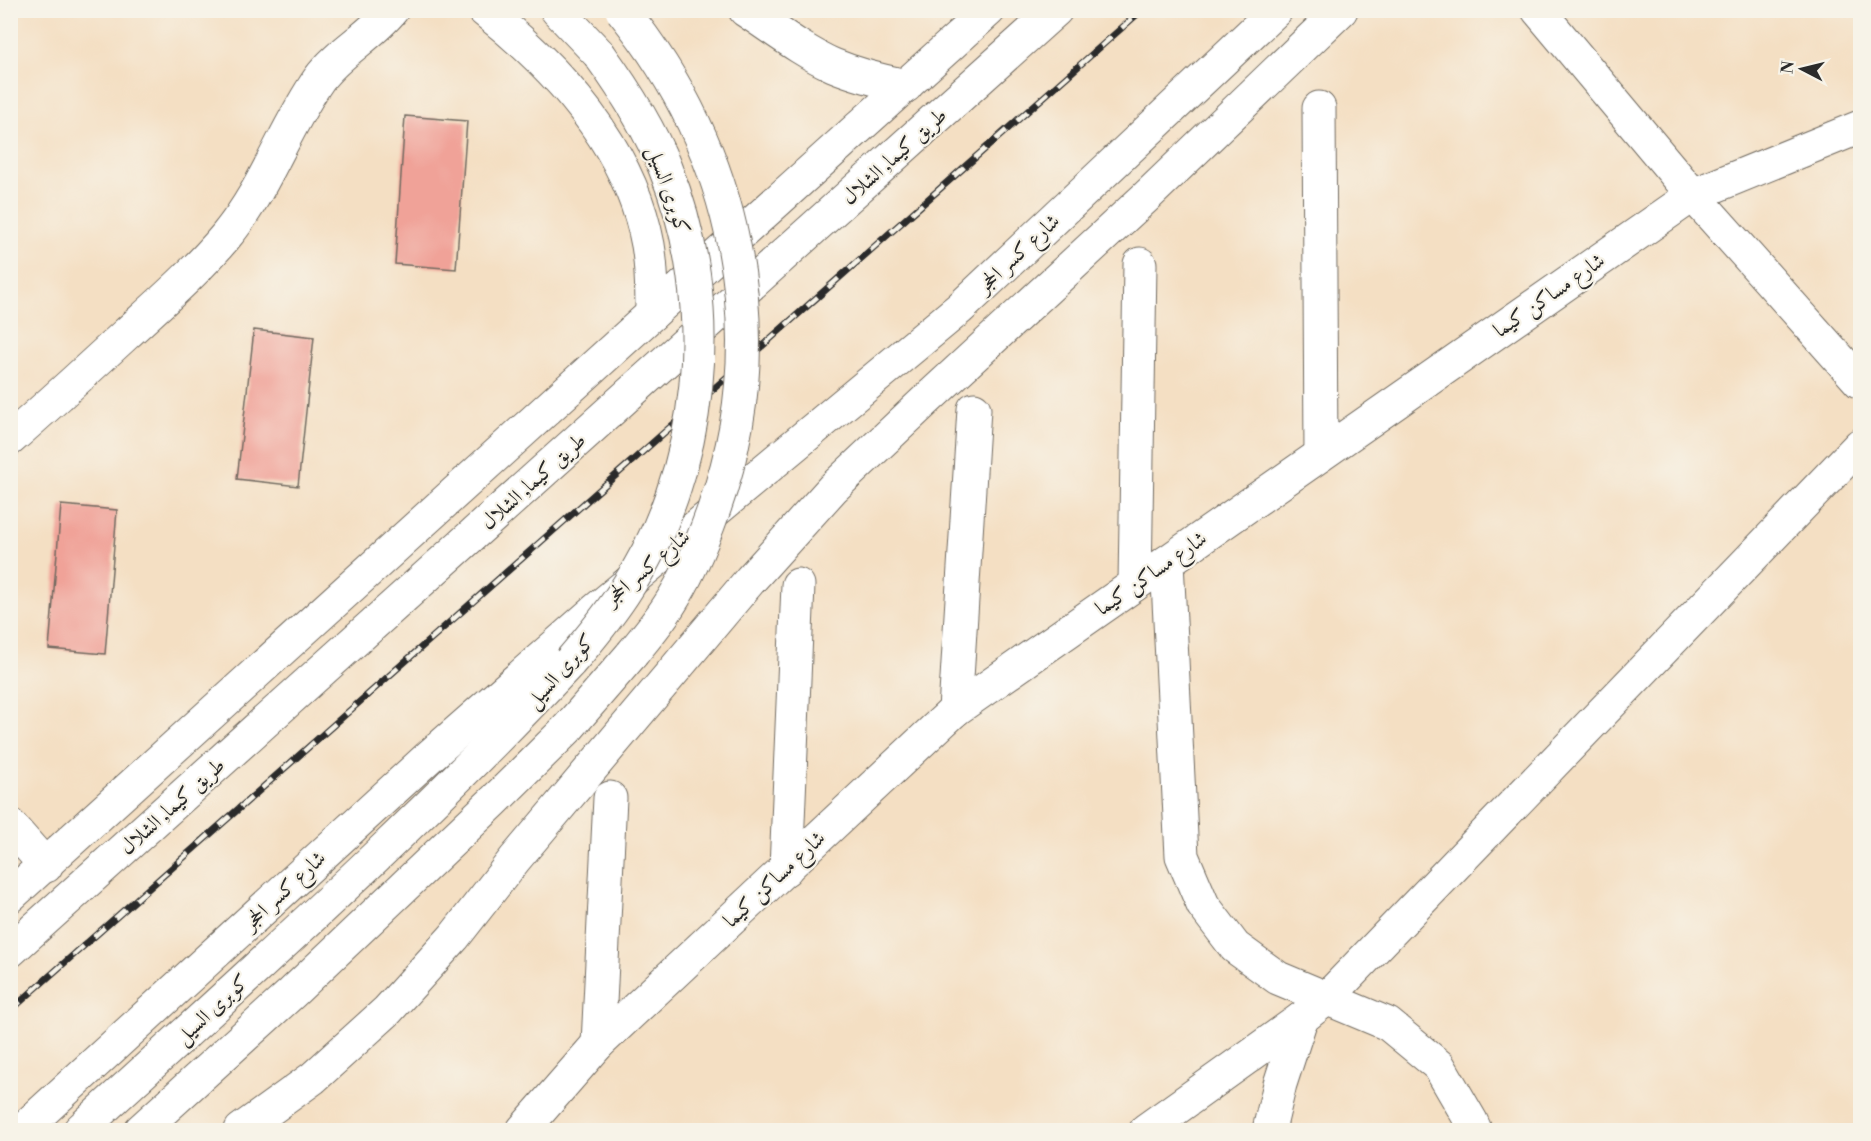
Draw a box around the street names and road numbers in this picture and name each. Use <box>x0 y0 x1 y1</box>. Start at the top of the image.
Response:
street label: طريق كيما, الشلال <box>837 103 953 211</box>
street label: كوبرى السيل <box>640 143 695 238</box>
street label: شارع كسر الحجر <box>970 209 1068 303</box>
street label: شارع مساكن كيما <box>1489 248 1613 347</box>
street label: طريق كيما, الشلال <box>476 428 592 536</box>
street label: شارع كسر الحجر <box>598 524 699 616</box>
street label: شارع مساكن كيما <box>1091 526 1215 625</box>
street label: كوبرى السيل <box>520 629 602 715</box>
street label: طريق كيما, الشلال <box>115 753 231 861</box>
street label: شارع مساكن كيما <box>718 826 834 937</box>
street label: شارع كسر الحجر <box>236 846 334 940</box>
street label: كوبرى السيل <box>170 969 256 1051</box>

